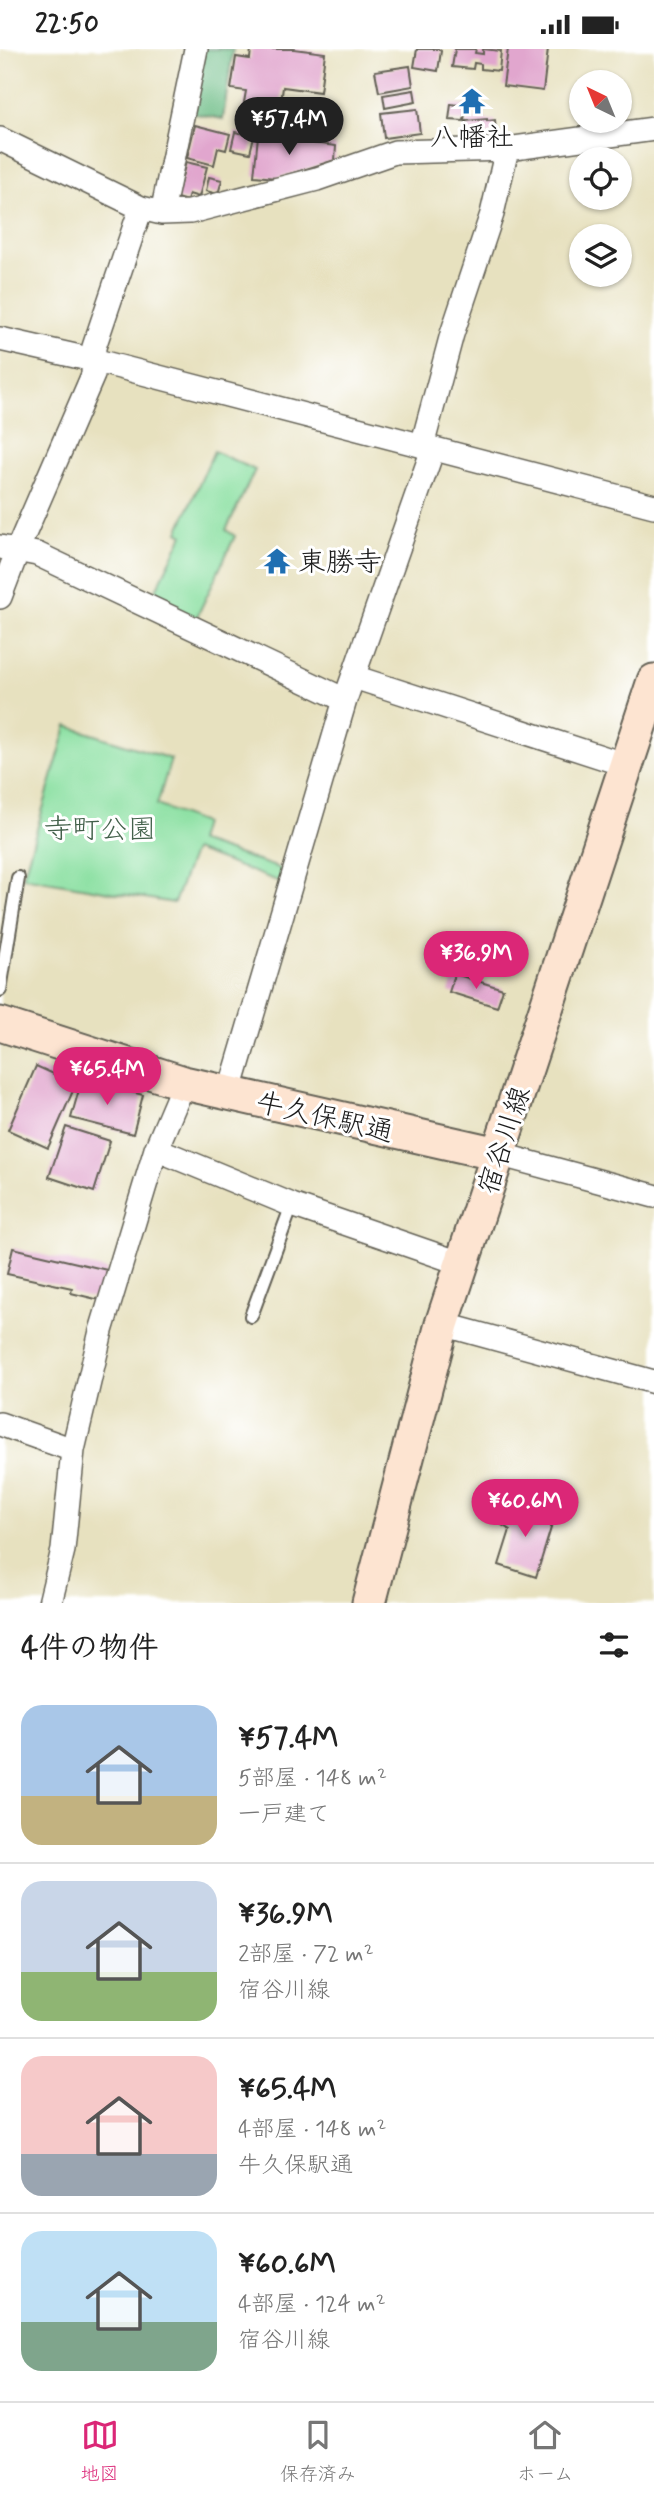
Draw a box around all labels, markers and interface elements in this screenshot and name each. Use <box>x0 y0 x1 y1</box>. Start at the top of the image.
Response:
text: 22:50 <box>35 8 99 42</box>
north arrow <box>569 70 632 133</box>
map controls <box>569 70 632 287</box>
temple icon: 八幡社 <box>457 86 487 116</box>
pin: ¥57.4M <box>232 97 346 157</box>
text: ¥57.4M <box>251 105 327 135</box>
place label: 八幡社 <box>430 120 514 157</box>
button: locate <box>569 147 632 210</box>
button: layers <box>569 224 632 287</box>
place label: 東勝寺 <box>298 545 382 582</box>
temple icon: 東勝寺 <box>262 546 292 576</box>
park label: 寺町公園 <box>44 812 156 849</box>
pin: ¥36.9M <box>419 932 533 991</box>
text: ¥36.9M <box>440 939 512 969</box>
pin: ¥65.4M <box>50 1047 164 1107</box>
text: ¥65.4M <box>69 1055 145 1085</box>
street label: 宿谷川線 <box>470 1082 540 1200</box>
street label: 牛久保駅通 <box>252 1085 397 1152</box>
pin: ¥60.6M <box>468 1479 582 1539</box>
text: ¥60.6M <box>488 1487 562 1517</box>
icon: filters <box>595 1626 633 1664</box>
text: 4件の物件 <box>21 1629 158 1668</box>
text: ¥57.4M <box>238 1719 338 1758</box>
icon: home <box>77 1733 161 1817</box>
text: 5部屋 · 148 m² <box>238 1764 387 1794</box>
text: 一戸建て <box>238 1800 330 1830</box>
text: ¥36.9M <box>238 1895 333 1934</box>
icon: home <box>77 1909 161 1993</box>
text: 2部屋 · 72 m² <box>238 1940 374 1970</box>
text: 宿谷川線 <box>238 1976 330 2006</box>
text: ¥65.4M <box>238 2070 337 2109</box>
icon: home <box>77 2084 161 2168</box>
text: 4部屋 · 148 m² <box>238 2115 386 2145</box>
text: 牛久保駅通 <box>238 2151 353 2181</box>
text: ¥60.6M <box>238 2245 336 2284</box>
icon: home <box>77 2259 161 2343</box>
text: 4部屋 · 124 m² <box>238 2290 386 2320</box>
text: 宿谷川線 <box>238 2326 330 2356</box>
tab: 地図 <box>81 2416 119 2487</box>
tab: 保存済み <box>280 2416 356 2487</box>
tab: ホーム <box>517 2416 573 2487</box>

